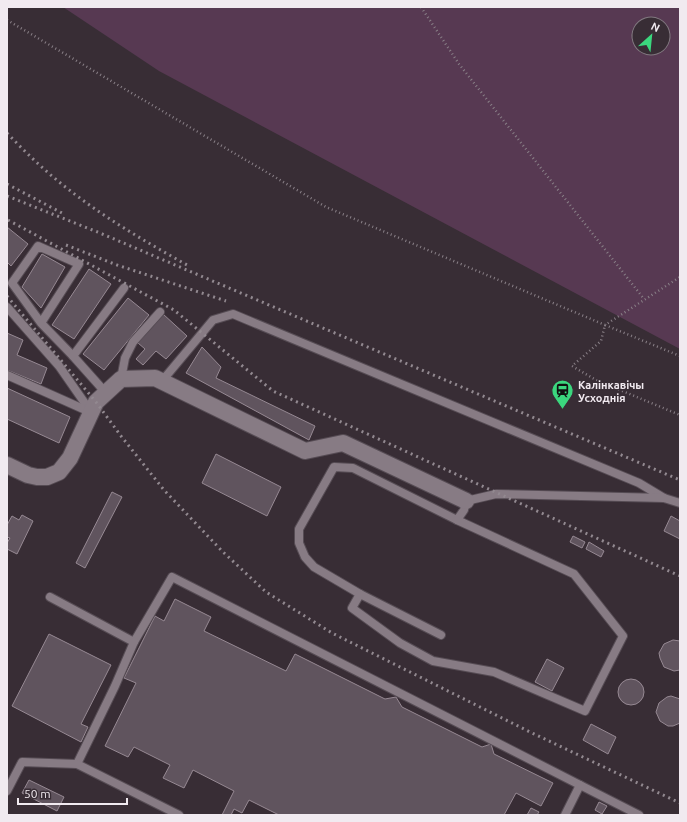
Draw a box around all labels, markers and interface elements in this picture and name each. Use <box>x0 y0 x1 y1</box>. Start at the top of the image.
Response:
north arrow <box>631 16 671 56</box>
text: N <box>649 20 662 34</box>
station icon: Калінкавічы Усходнія <box>549 378 575 411</box>
place label: Калінкавічы Усходнія <box>578 379 644 404</box>
scale bar <box>18 780 127 806</box>
text: 50 m <box>24 787 51 800</box>

